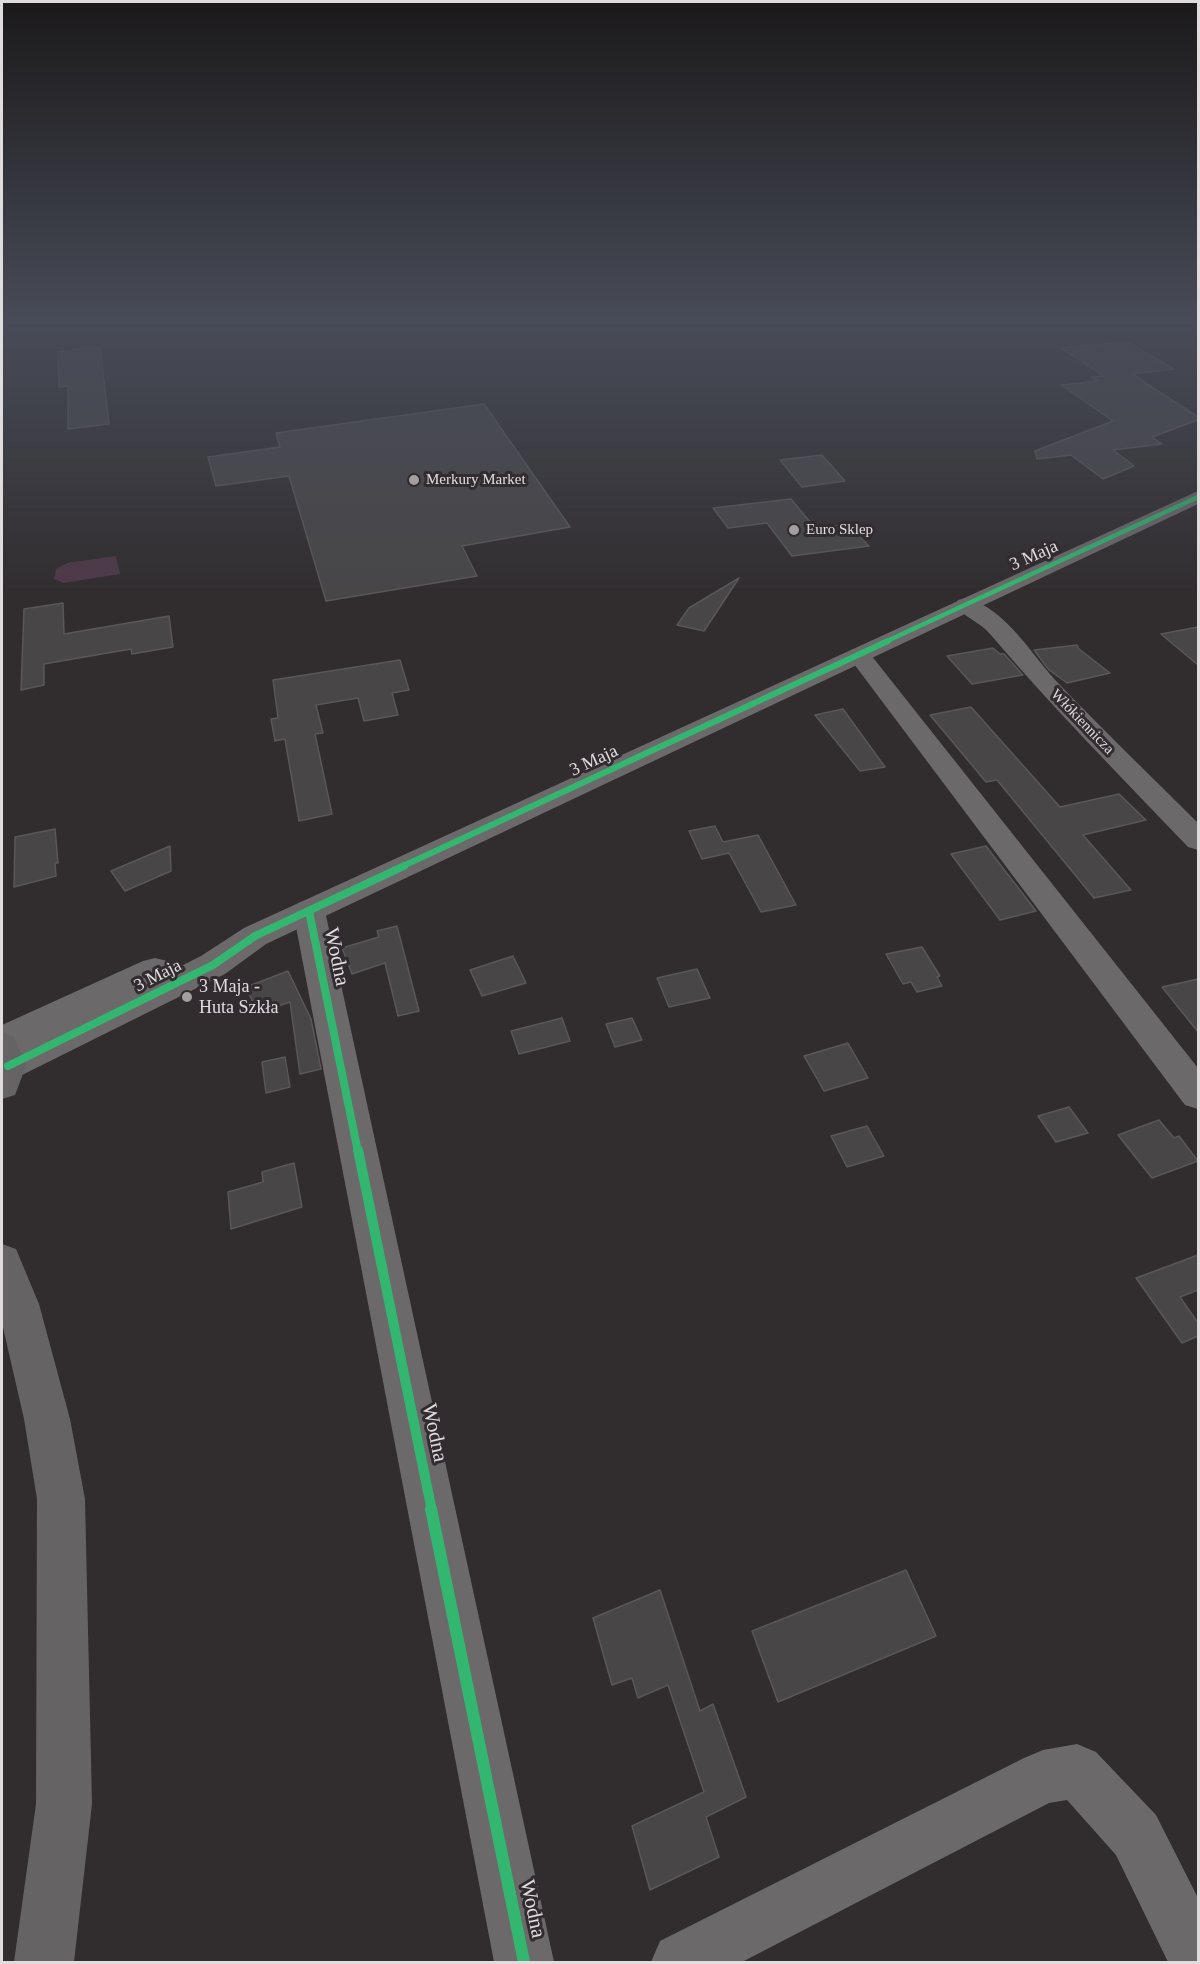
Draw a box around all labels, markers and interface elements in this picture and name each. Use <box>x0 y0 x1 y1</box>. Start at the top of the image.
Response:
place label: Merkury Market <box>426 471 526 489</box>
marker: Merkury Market <box>407 473 421 487</box>
place label: Euro Sklep <box>806 521 873 539</box>
marker: Euro Sklep <box>787 523 801 537</box>
street label: 3 Maja <box>1007 536 1061 576</box>
street label: Włókiennicza <box>1047 686 1117 758</box>
street label: 3 Maja <box>567 741 621 781</box>
street label: Wodna <box>318 926 354 988</box>
street label: 3 Maja <box>131 955 185 997</box>
place label: 3 Maja - Huta Szkła <box>199 976 278 1018</box>
marker: 3 Maja - Huta Szkła <box>180 990 194 1004</box>
street label: Wodna <box>416 1402 452 1464</box>
street label: Wodna <box>514 1878 550 1940</box>

